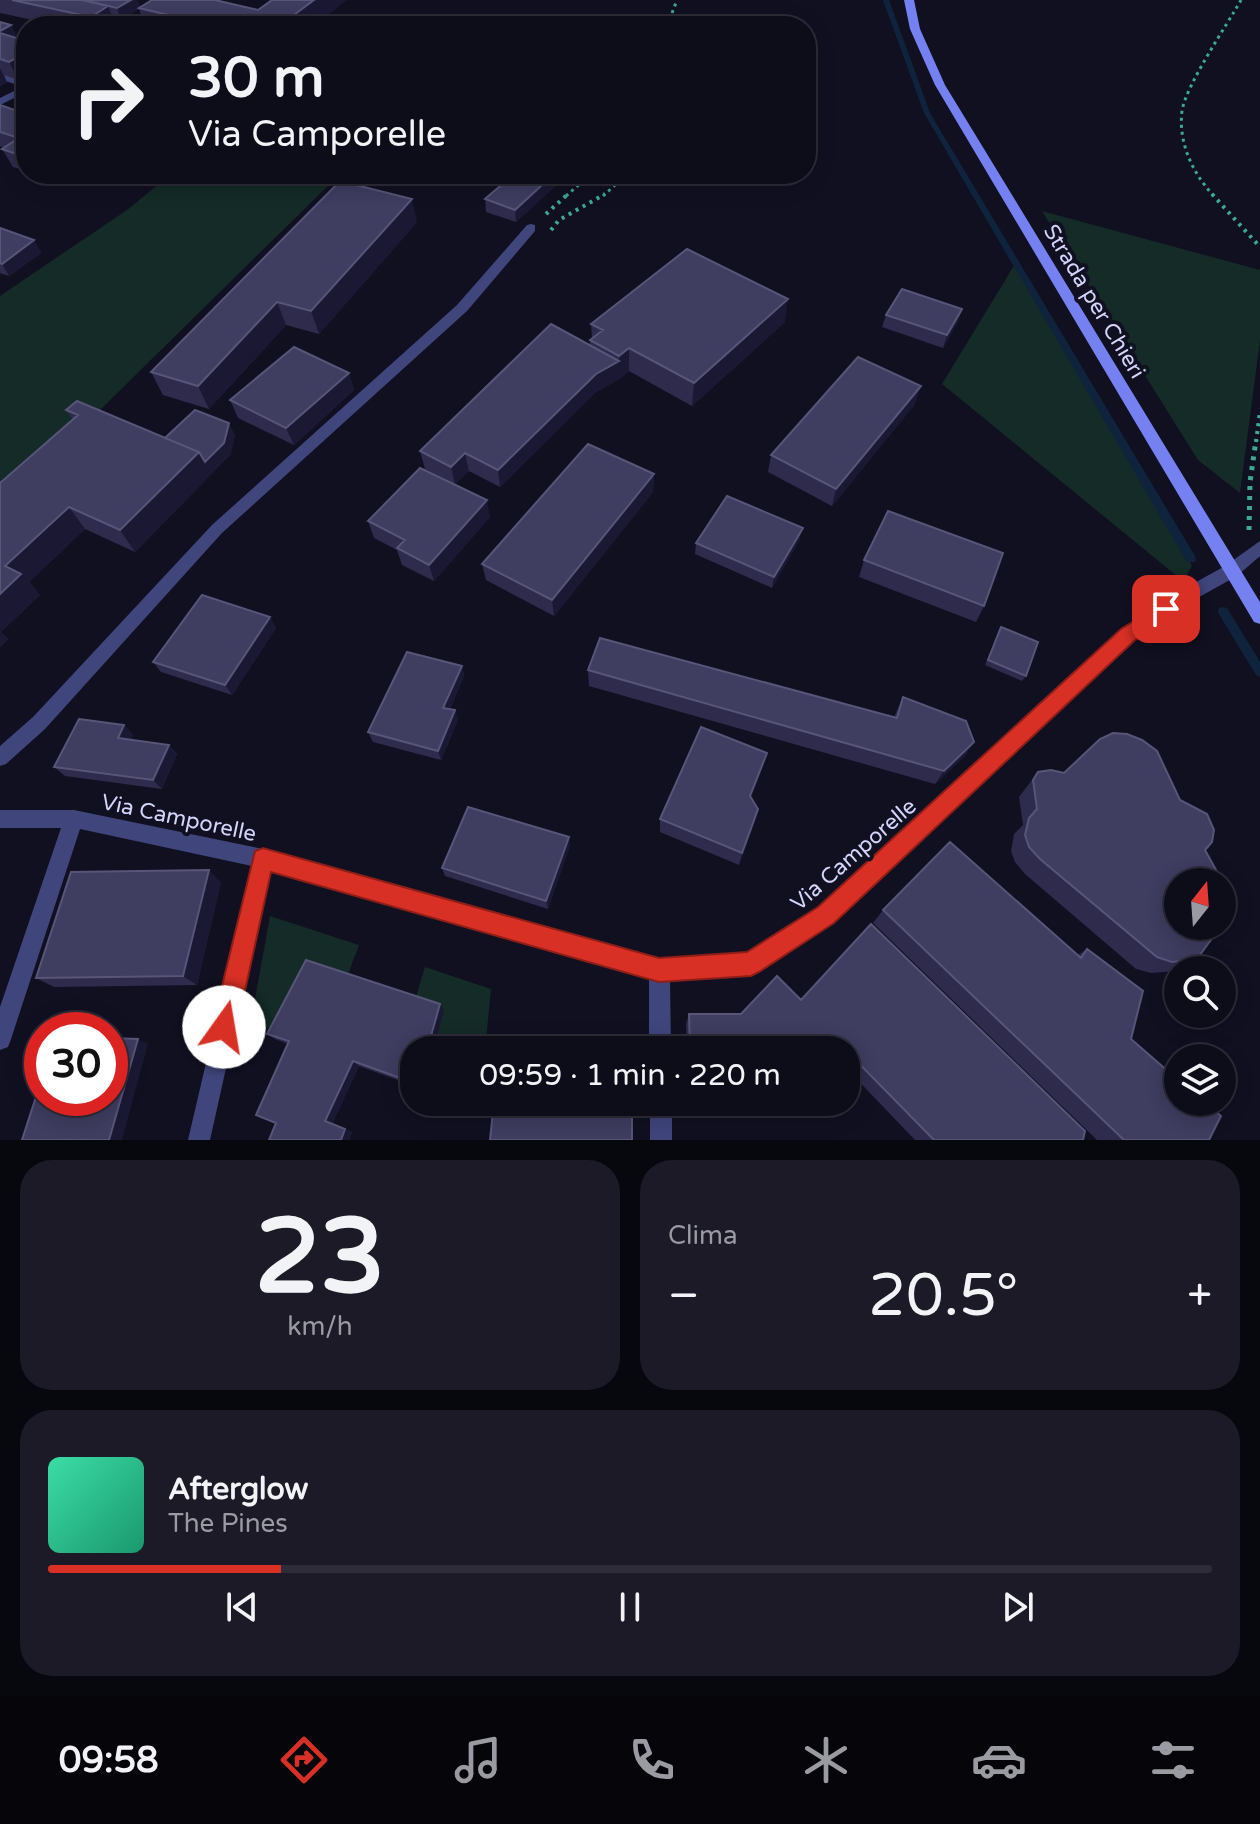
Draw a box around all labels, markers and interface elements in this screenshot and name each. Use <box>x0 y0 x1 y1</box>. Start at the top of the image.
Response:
text: 30 m <box>188 45 324 112</box>
icon: right <box>56 48 160 152</box>
text: Via Camporelle <box>188 113 446 156</box>
street label: Strada per Chieri <box>1038 220 1150 383</box>
pin <box>1132 575 1200 643</box>
icon: arrive <box>1144 587 1188 631</box>
street label: Via Camporelle <box>99 789 259 847</box>
street label: Via Camporelle <box>786 793 922 916</box>
north arrow <box>1164 868 1236 940</box>
map controls <box>1164 868 1236 1116</box>
button: search <box>1164 956 1236 1028</box>
position arrow <box>182 985 266 1069</box>
speed limit sign: 30 <box>24 1012 128 1116</box>
button: layers <box>1164 1044 1236 1116</box>
text: 09:59 · 1 min · 220 m <box>479 1057 781 1094</box>
text: 23 <box>255 1196 385 1321</box>
text: Clima <box>668 1220 738 1251</box>
text: 20.5° <box>868 1260 1018 1332</box>
text: − <box>668 1270 699 1323</box>
text: + <box>1187 1270 1212 1323</box>
text: km/h <box>287 1311 353 1342</box>
text: Afterglow <box>168 1471 308 1508</box>
text: The Pines <box>168 1508 288 1539</box>
icon: previous <box>220 1585 264 1629</box>
icon: pause <box>608 1585 652 1629</box>
icon: next <box>996 1585 1040 1629</box>
icon: directions <box>276 1732 332 1788</box>
icon: music <box>450 1732 506 1788</box>
icon: phone <box>624 1732 680 1788</box>
icon: climate <box>798 1732 854 1788</box>
icon: car <box>971 1732 1027 1788</box>
icon: filters <box>1145 1732 1201 1788</box>
text: 09:58 <box>59 1739 159 1782</box>

